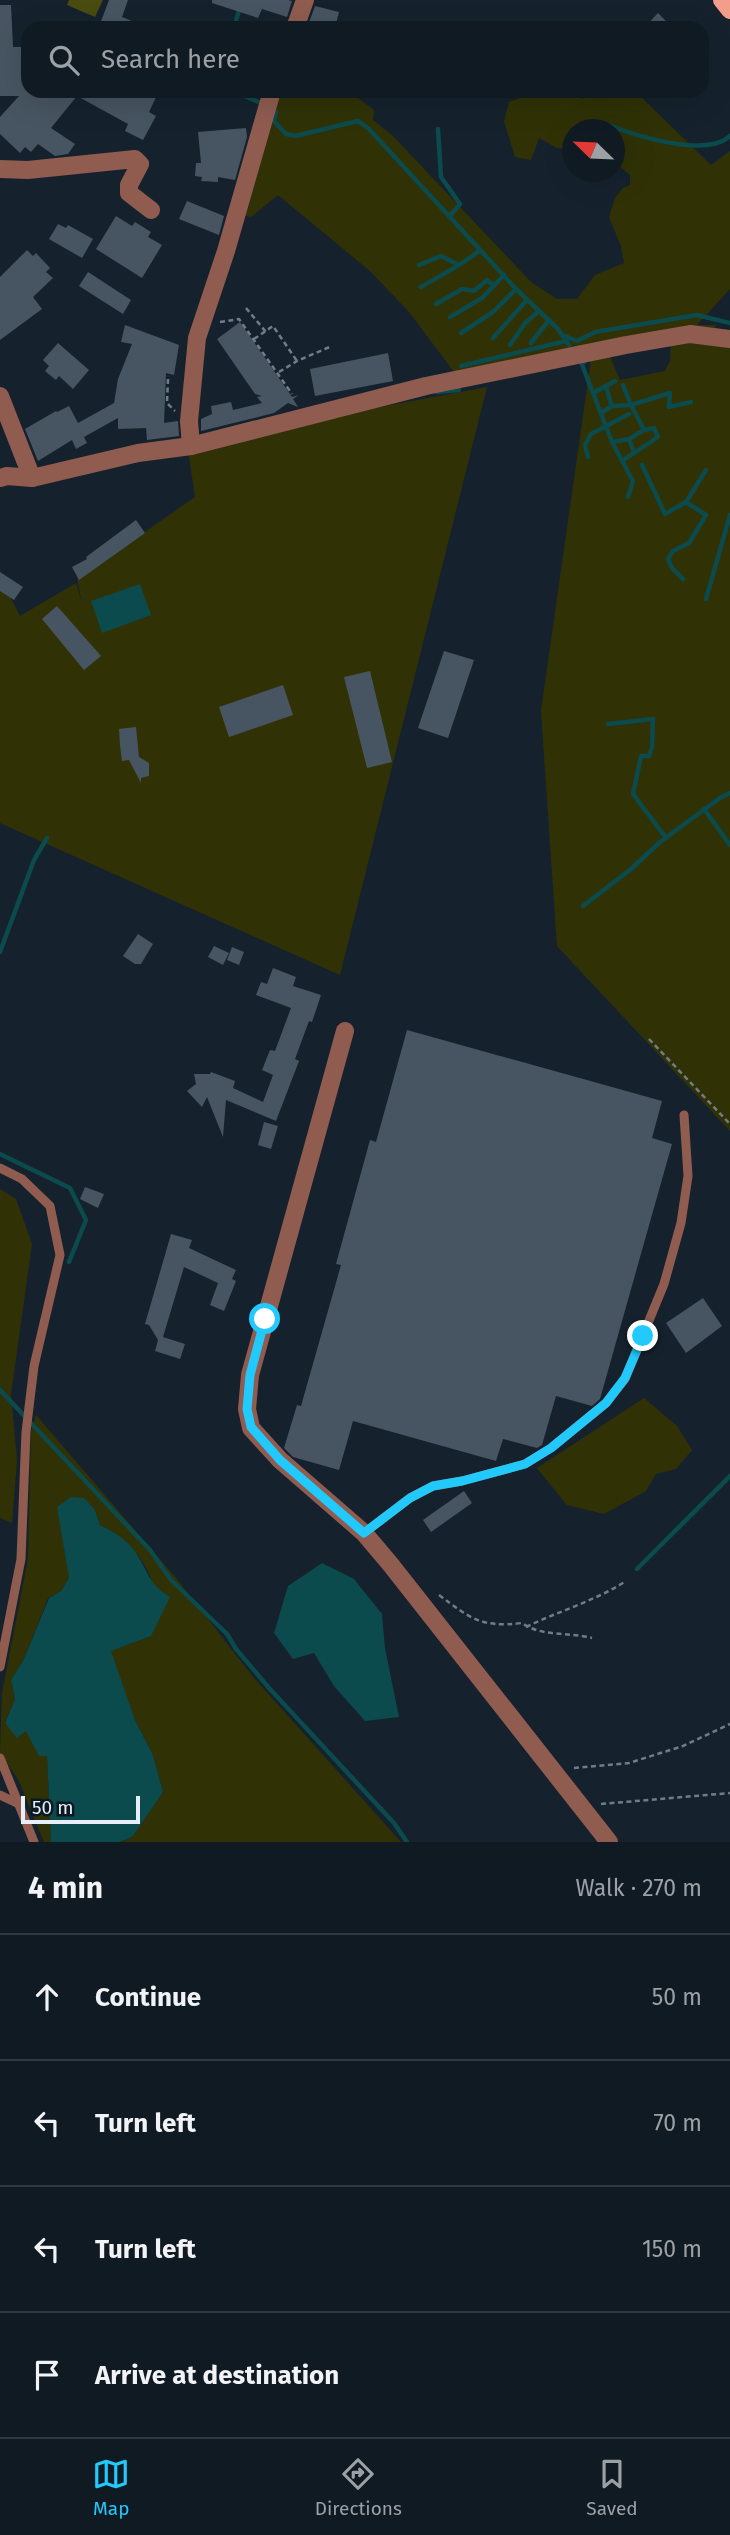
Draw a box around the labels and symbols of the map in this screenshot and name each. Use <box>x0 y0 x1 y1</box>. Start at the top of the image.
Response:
north arrow <box>562 119 625 182</box>
route start <box>249 1303 280 1334</box>
route end <box>627 1320 658 1351</box>
scale bar <box>21 1793 140 1825</box>

